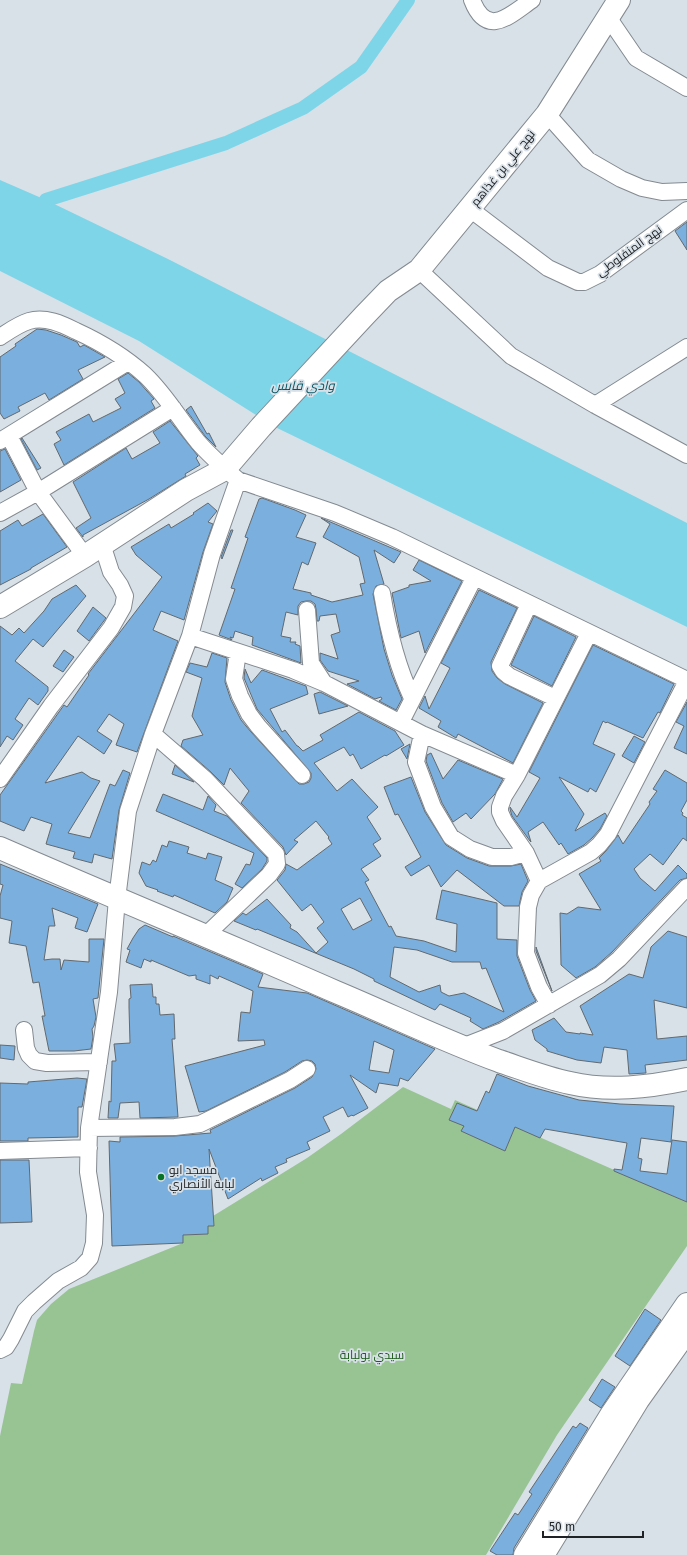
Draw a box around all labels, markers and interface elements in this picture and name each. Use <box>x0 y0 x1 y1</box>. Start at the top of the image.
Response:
street label: نهج علي بن غذاهم <box>468 127 540 211</box>
street label: نهج المنفلوطي <box>593 222 666 282</box>
water label: وادي قابس <box>271 378 336 396</box>
place label: مسجد ابو لبابة الأنصاري <box>169 1163 235 1194</box>
marker: مسجد ابو لبابة الأنصاري <box>156 1172 166 1182</box>
park label: سيدي بولبابة <box>340 1348 404 1365</box>
scale bar <box>543 1513 643 1539</box>
text: 50 m <box>549 1520 575 1534</box>

